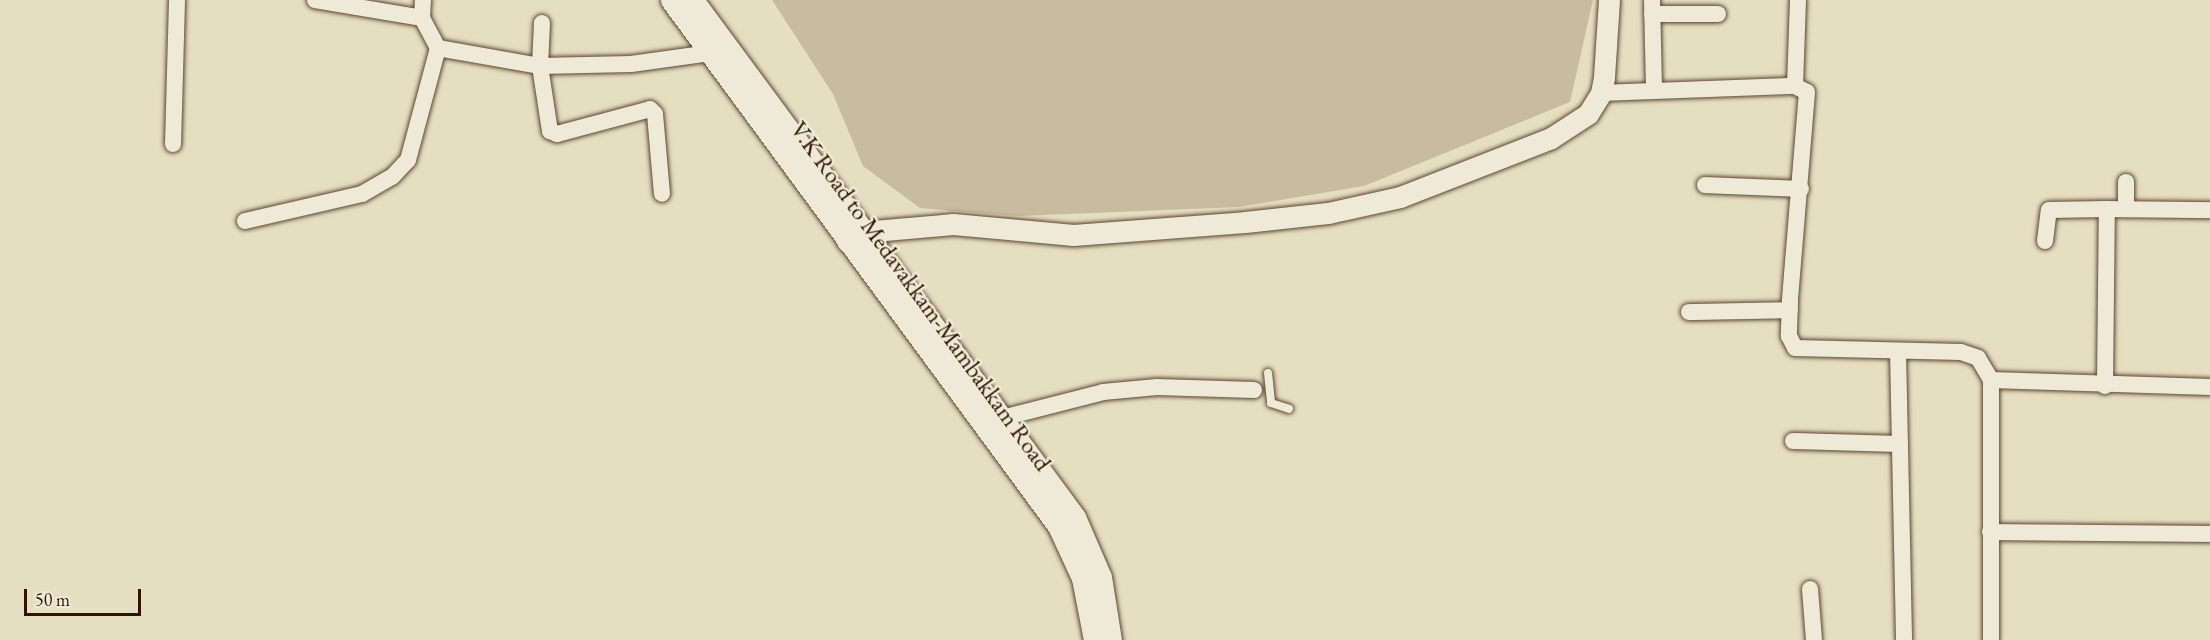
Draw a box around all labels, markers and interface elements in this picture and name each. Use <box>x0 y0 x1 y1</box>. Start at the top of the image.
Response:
street label: V.K Road to Medavakkam-Mambakkam Road <box>784 116 1058 476</box>
scale bar <box>27 577 144 615</box>
text: 50 m <box>35 588 70 611</box>

